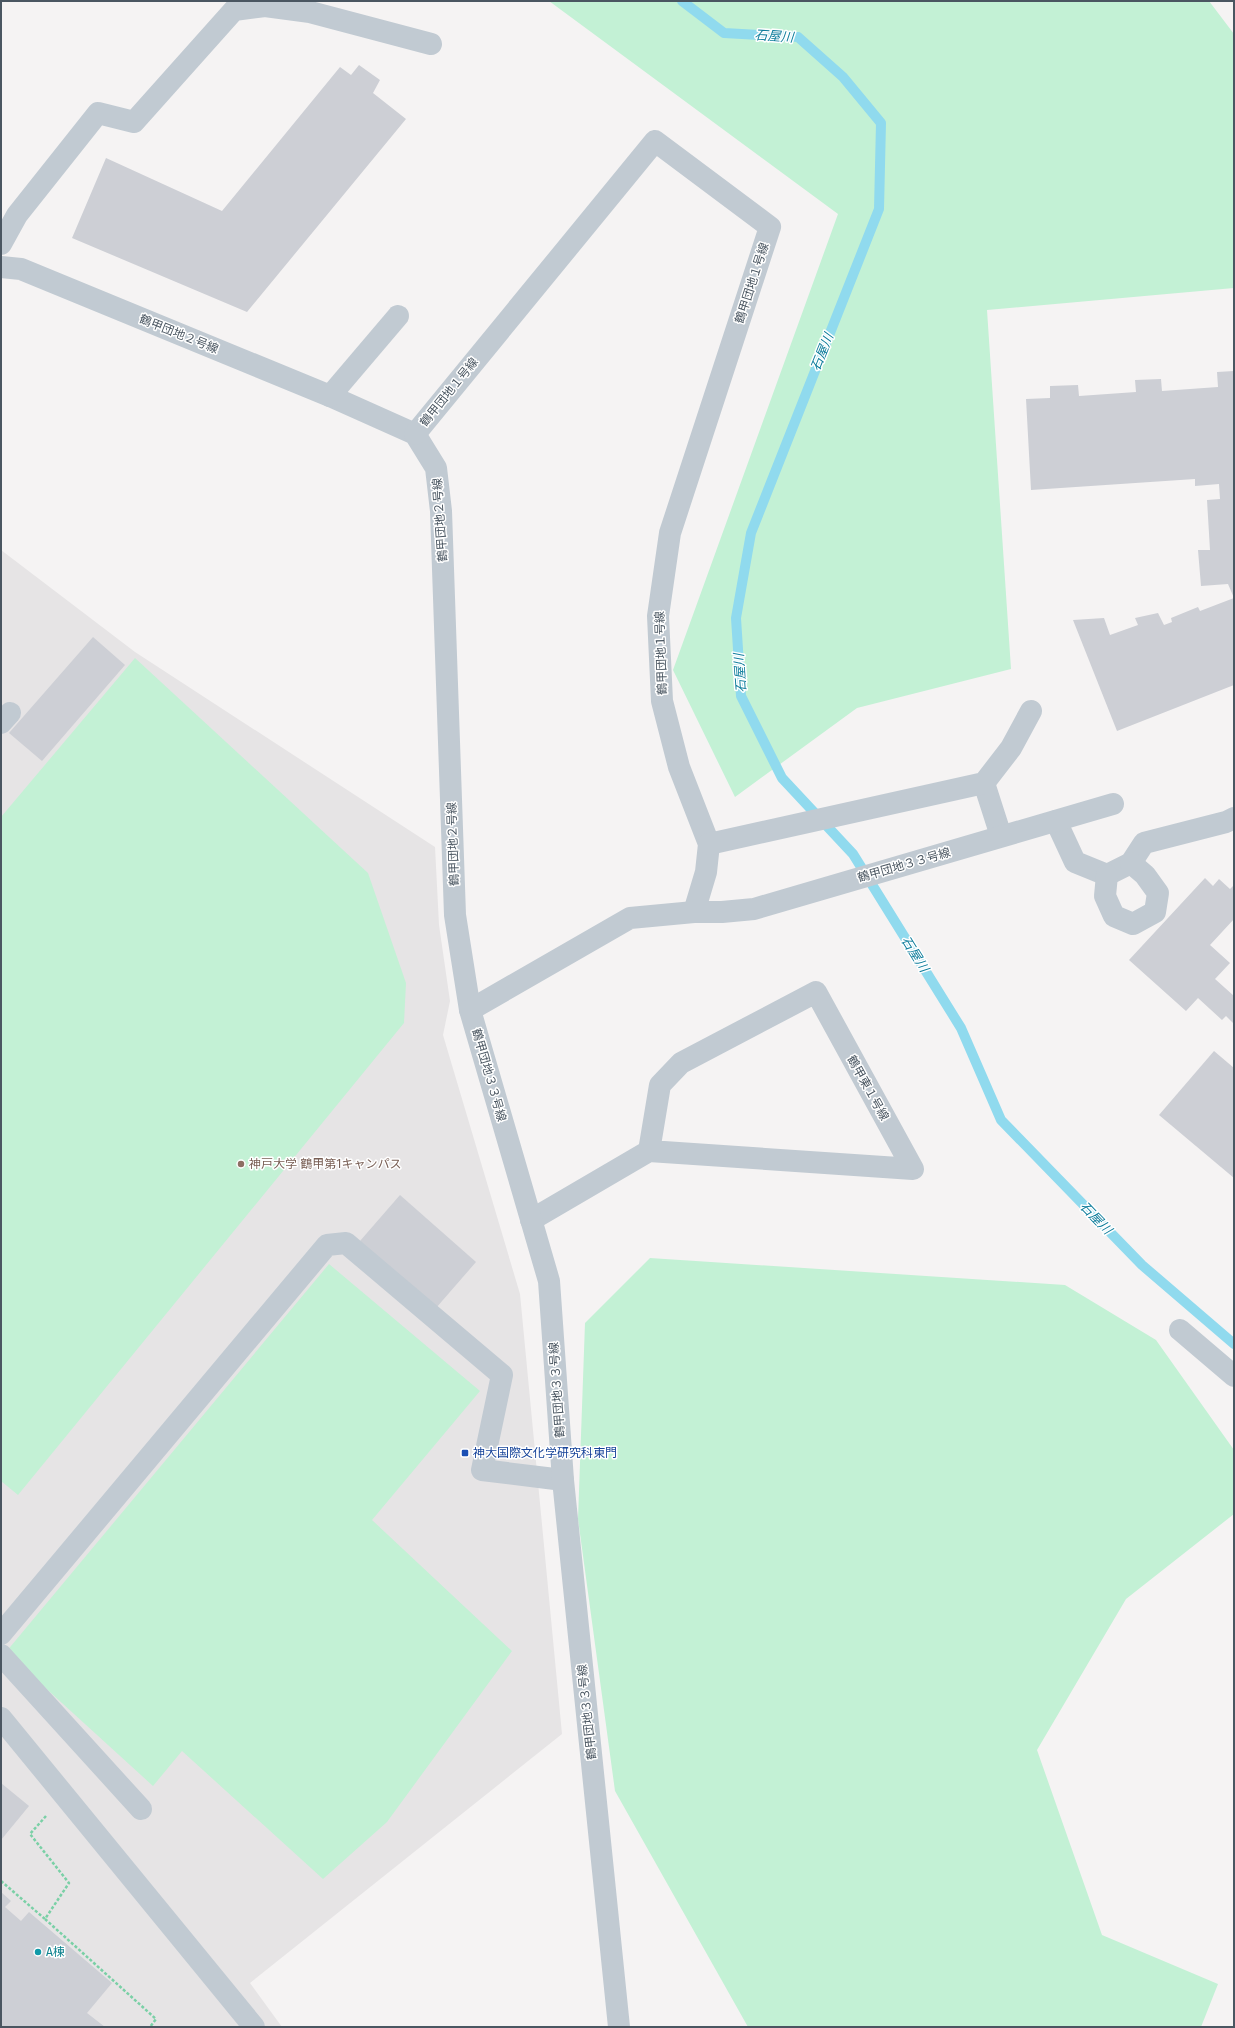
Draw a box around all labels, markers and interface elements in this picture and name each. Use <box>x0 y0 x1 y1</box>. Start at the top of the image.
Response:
water label: 石屋川 <box>754 27 796 45</box>
street label: 鶴甲団地１号線 <box>732 241 772 325</box>
street label: 鶴甲団地２号線 <box>137 312 221 356</box>
water label: 石屋川 <box>808 329 837 373</box>
street label: 鶴甲団地１号線 <box>417 355 481 429</box>
street label: 鶴甲団地２号線 <box>430 478 450 562</box>
street label: 鶴甲団地１号線 <box>653 611 669 695</box>
water label: 石屋川 <box>731 651 749 693</box>
street label: 鶴甲団地２号線 <box>445 802 461 886</box>
street label: 鶴甲団地３３号線 <box>856 845 952 885</box>
water label: 石屋川 <box>898 933 933 976</box>
street label: 鶴甲団地３３号線 <box>469 1027 509 1123</box>
street label: 鶴甲東１号線 <box>844 1053 892 1123</box>
place label: 神戸大学 鶴甲第1キャンパス <box>249 1157 401 1171</box>
marker: 神戸大学 鶴甲第1キャンパス <box>236 1159 246 1169</box>
water label: 石屋川 <box>1077 1199 1116 1239</box>
street label: 鶴甲団地３３号線 <box>547 1342 567 1438</box>
place label: 神大国際文化学研究科東門 <box>473 1446 617 1460</box>
marker: 神大国際文化学研究科東門 <box>460 1448 470 1458</box>
street label: 鶴甲団地３３号線 <box>575 1664 599 1760</box>
place label: A棟 <box>46 1945 65 1959</box>
marker: A棟 <box>33 1947 43 1957</box>

